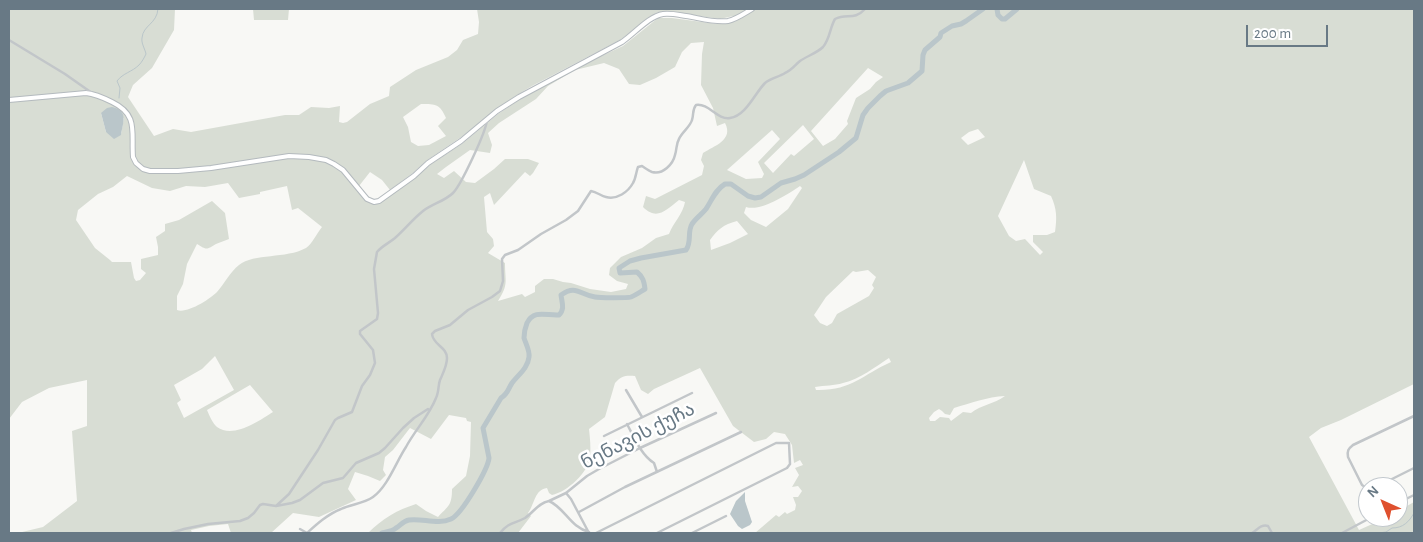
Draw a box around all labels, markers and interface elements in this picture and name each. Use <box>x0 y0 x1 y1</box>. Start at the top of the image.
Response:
scale bar <box>1248 15 1330 47</box>
text: 200 m <box>1254 26 1291 41</box>
street label: ნენავის ქუჩა <box>577 398 699 474</box>
north arrow <box>1358 477 1408 527</box>
text: N <box>1365 484 1382 500</box>

